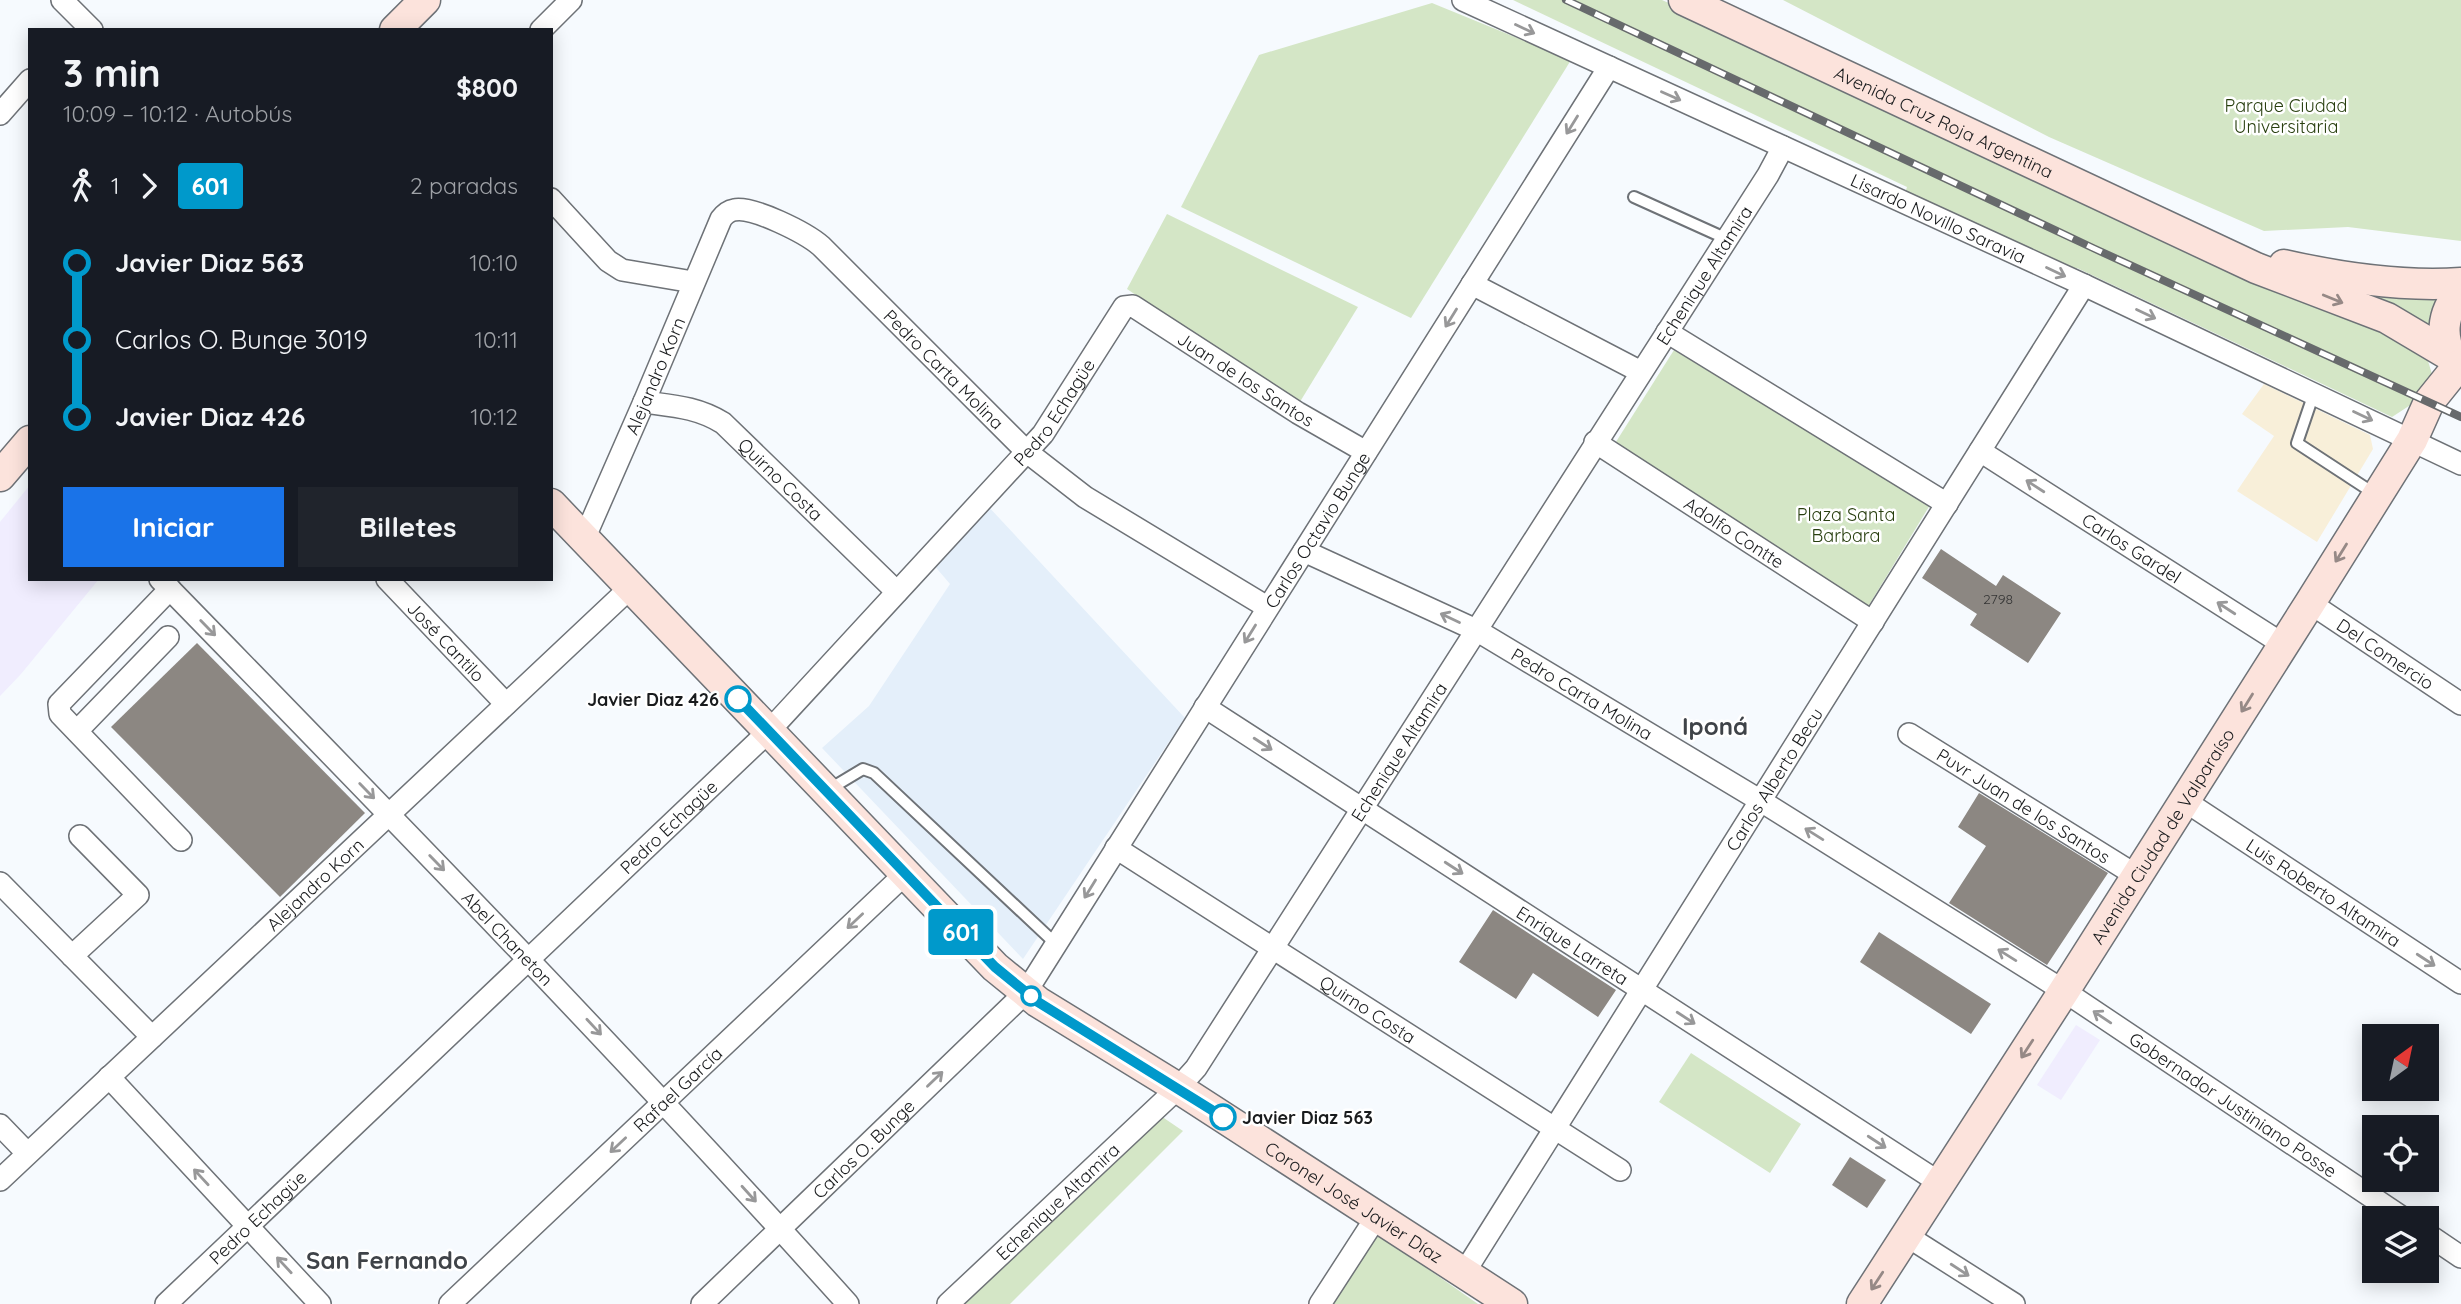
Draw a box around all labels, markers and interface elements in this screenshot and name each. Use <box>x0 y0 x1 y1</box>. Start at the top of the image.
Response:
one-way arrow <box>1514 23 1535 36</box>
text: 3 min <box>63 49 161 97</box>
street label: Avenida Cruz Roja Argentina <box>1831 61 2057 183</box>
text: $800 <box>456 71 518 104</box>
one-way arrow <box>1660 90 1681 103</box>
park label: Parque Ciudad Universitaria <box>2225 94 2347 138</box>
text: 10:09 – 10:12 · Autobús <box>63 99 292 128</box>
one-way arrow <box>1565 115 1579 135</box>
icon: walk <box>63 167 101 205</box>
icon: forward <box>130 167 168 205</box>
street label: Lisardo Novillo Saravia <box>1847 168 2030 268</box>
text: 1 <box>111 171 120 200</box>
text: 601 <box>192 171 229 201</box>
text: 2 paradas <box>410 171 518 200</box>
street label: Echenique Altamira <box>1651 201 1757 349</box>
text: Javier Diaz 563 <box>115 246 304 279</box>
text: 10:10 <box>469 248 518 277</box>
one-way arrow <box>2045 265 2066 279</box>
one-way arrow <box>2321 293 2343 306</box>
street label: Pedro Carta Molina <box>879 304 1009 434</box>
one-way arrow <box>1443 307 1457 327</box>
one-way arrow <box>2135 308 2156 321</box>
street label: Alejandro Korn <box>620 314 690 438</box>
text: Carlos O. Bunge 3019 <box>115 323 368 356</box>
text: 10:11 <box>474 325 518 354</box>
street label: Juan de los Santos <box>1173 327 1318 431</box>
street label: Pedro Echagüe <box>1008 354 1100 470</box>
text: Javier Diaz 426 <box>115 400 305 433</box>
text: 10:12 <box>470 402 518 431</box>
one-way arrow <box>2352 410 2373 424</box>
street label: Quirno Costa <box>734 433 828 525</box>
street label: Carlos Octavio Bunge <box>1259 447 1375 612</box>
one-way arrow <box>2025 478 2045 492</box>
button: Iniciar <box>63 487 284 567</box>
button: Billetes <box>298 487 518 567</box>
street label: Adolfo Contte <box>1680 491 1789 573</box>
park label: Plaza Santa Barbara <box>1797 503 1895 547</box>
street label: Carlos Gardel <box>2078 508 2186 588</box>
one-way arrow <box>2334 543 2348 563</box>
house number: 2798 <box>1983 590 2013 608</box>
street label: José Cantilo <box>403 596 490 686</box>
one-way arrow <box>2217 601 2237 615</box>
one-way arrow <box>1440 611 1461 624</box>
street label: Del Comercio <box>2333 613 2439 694</box>
one-way arrow <box>199 619 216 636</box>
one-way arrow <box>1243 624 1258 643</box>
street label: Pedro Carta Molina <box>1507 642 1657 745</box>
street label: Echenique Altamira <box>1345 678 1452 826</box>
marker: Javier Diaz 426 <box>725 686 751 712</box>
place label: Javier Diaz 426 <box>587 688 719 711</box>
one-way arrow <box>2240 692 2254 712</box>
street label: Carlos Alberto Becu <box>1720 703 1827 855</box>
district label: Iponá <box>1682 711 1748 741</box>
street label: Avenida Ciudad de Valparaíso <box>2085 724 2239 948</box>
one-way arrow <box>1252 737 1272 751</box>
street label: Puvr Juan de los Santos <box>1933 743 2115 868</box>
street label: Pedro Echagüe <box>615 775 722 878</box>
one-way arrow <box>358 782 375 799</box>
one-way arrow <box>1805 827 1824 842</box>
street label: Alejandro Korn <box>261 833 368 935</box>
street label: Luis Roberto Altamira <box>2242 833 2405 952</box>
one-way arrow <box>428 854 445 871</box>
one-way arrow <box>1443 861 1463 875</box>
one-way arrow <box>1083 879 1098 898</box>
street label: Abel Chaneton <box>457 886 558 990</box>
street label: Enrique Larreta <box>1512 900 1633 990</box>
line badge: 601 <box>921 909 1001 955</box>
one-way arrow <box>846 913 864 929</box>
text: 601 <box>942 917 980 947</box>
one-way arrow <box>1997 948 2017 962</box>
one-way arrow <box>2416 953 2435 967</box>
street label: Quirno Costa <box>1316 970 1420 1048</box>
unlabelled marker <box>1021 986 1041 1006</box>
one-way arrow <box>2093 1009 2112 1024</box>
one-way arrow <box>1675 1011 1695 1025</box>
one-way arrow <box>586 1018 602 1036</box>
north arrow <box>2362 1024 2440 1101</box>
map controls <box>2362 1024 2439 1283</box>
street label: Gobernador Justiniano Posse <box>2125 1027 2342 1182</box>
one-way arrow <box>2020 1038 2034 1058</box>
street label: Rafael García <box>628 1041 727 1137</box>
one-way arrow <box>926 1071 943 1088</box>
street label: Carlos O. Bunge <box>807 1094 919 1203</box>
marker: Javier Diaz 563 <box>1210 1104 1236 1130</box>
place label: Javier Diaz 563 <box>1242 1106 1373 1129</box>
button: locate <box>2362 1115 2439 1192</box>
one-way arrow <box>1866 1135 1886 1149</box>
one-way arrow <box>610 1136 627 1153</box>
street label: Coronel José Javier Díaz <box>1261 1136 1447 1268</box>
street label: Echenique Altamira <box>991 1138 1124 1265</box>
street label: Pedro Echagüe <box>204 1165 311 1269</box>
one-way arrow <box>193 1168 209 1186</box>
one-way arrow <box>740 1185 757 1202</box>
button: layers <box>2362 1206 2439 1283</box>
district label: San Fernando <box>306 1245 468 1275</box>
one-way arrow <box>275 1257 292 1274</box>
one-way arrow <box>1950 1262 1969 1277</box>
one-way arrow <box>1870 1271 1885 1290</box>

